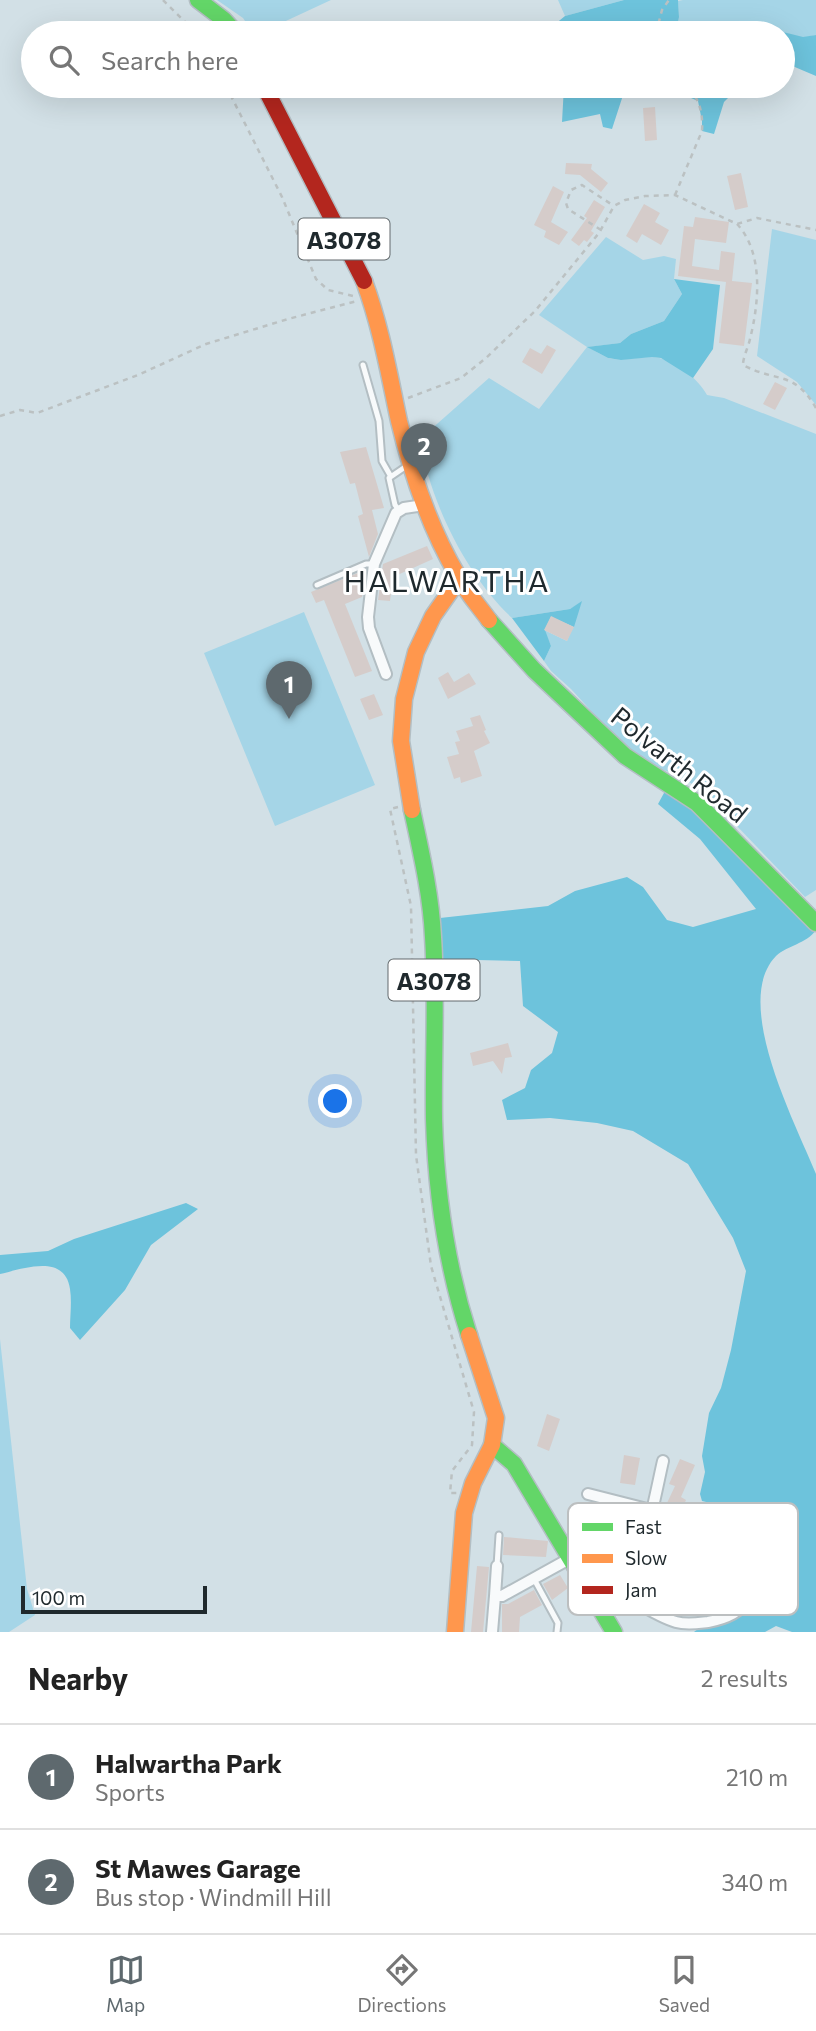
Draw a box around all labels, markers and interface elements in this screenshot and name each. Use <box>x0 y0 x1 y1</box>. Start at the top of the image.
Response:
search box <box>21 21 795 98</box>
icon: search <box>45 41 83 79</box>
text: Search here <box>101 44 239 75</box>
road number: A3078 <box>298 219 390 260</box>
pin: 2 <box>401 423 447 481</box>
district label: HALWARTHA <box>344 561 551 598</box>
pin: 1 <box>266 661 312 719</box>
street label: Polvarth Road <box>606 700 754 828</box>
road number: A3078 <box>388 960 480 1000</box>
your location <box>318 1084 352 1118</box>
legend <box>568 1503 798 1615</box>
text: Fast <box>625 1515 662 1538</box>
text: Slow <box>625 1546 667 1569</box>
text: Jam <box>625 1578 657 1601</box>
scale bar <box>21 1583 206 1615</box>
text: 100 m <box>32 1586 85 1609</box>
text: Nearby <box>28 1659 128 1696</box>
text: 2 results <box>701 1664 788 1692</box>
text: Halwartha Park <box>95 1747 282 1778</box>
text: 1 <box>46 1763 56 1791</box>
text: 210 m <box>726 1763 788 1791</box>
text: Sports <box>95 1778 165 1806</box>
text: St Mawes Garage <box>95 1852 301 1883</box>
text: 2 <box>44 1868 58 1896</box>
text: 340 m <box>722 1868 788 1896</box>
text: Bus stop · Windmill Hill <box>95 1883 332 1911</box>
tab: Map <box>106 1951 145 2016</box>
tab: Directions <box>357 1951 447 2016</box>
tab: Saved <box>659 1951 710 2016</box>

